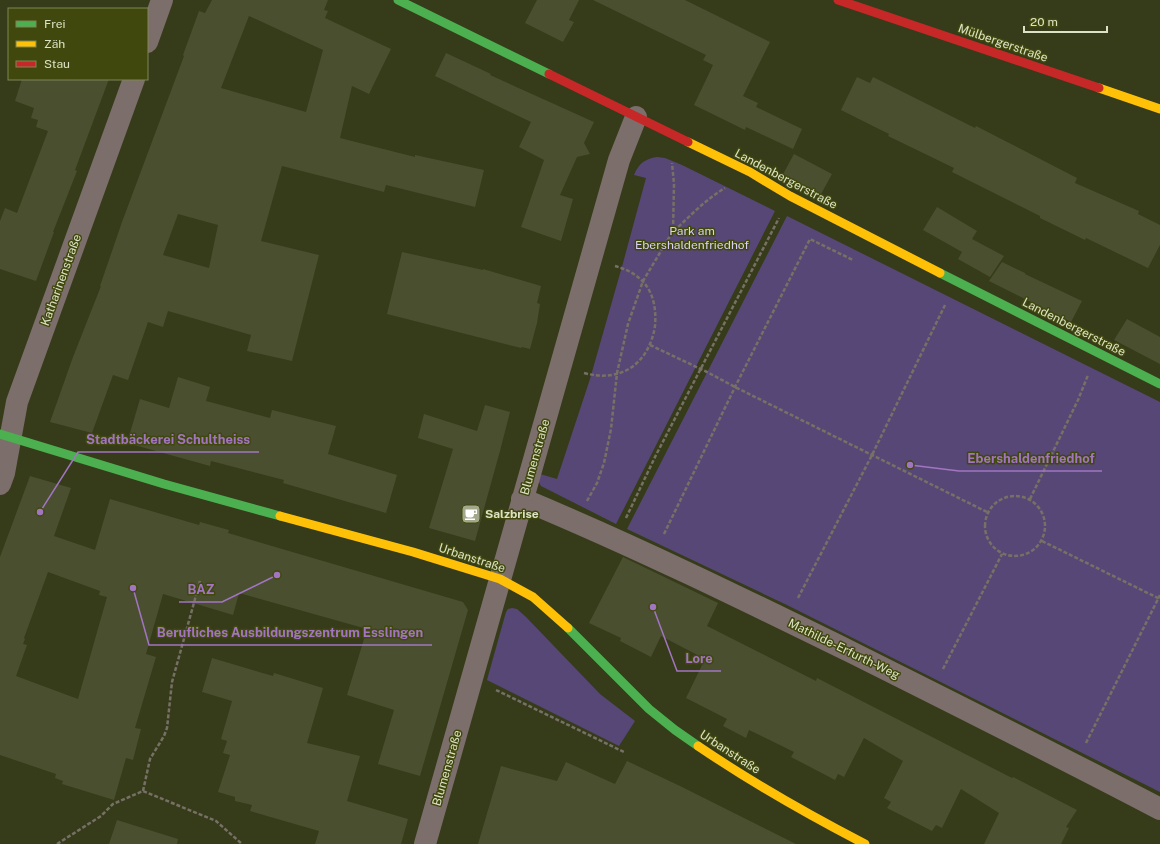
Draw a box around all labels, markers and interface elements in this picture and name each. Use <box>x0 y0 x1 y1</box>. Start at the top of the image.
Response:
legend <box>8 8 148 80</box>
scale bar <box>1024 8 1107 34</box>
text: 20 m <box>1030 15 1058 29</box>
text: Frei <box>44 17 66 31</box>
street label: Mülbergerstraße <box>956 21 1050 65</box>
text: Zäh <box>44 37 65 51</box>
text: Stau <box>44 57 70 71</box>
street label: Landenbergerstraße <box>732 146 840 212</box>
park label: Park am Ebershaldenfriedhof <box>635 224 749 252</box>
street label: Katharinenstraße <box>38 232 84 328</box>
street label: Landenbergerstraße <box>1020 295 1128 359</box>
street label: Blumenstraße <box>517 417 553 497</box>
callout: Stadtbäckerei Schultheiss <box>78 427 259 452</box>
text: Stadtbäckerei Schultheiss <box>86 432 250 447</box>
callout: Ebershaldenfriedhof <box>959 446 1102 471</box>
text: Ebershaldenfriedhof <box>967 451 1095 466</box>
cafe icon: Salzbrise <box>460 503 482 525</box>
place label: Salzbrise <box>485 507 539 521</box>
street label: Urbanstraße <box>437 541 507 575</box>
callout: BAZ <box>179 577 222 602</box>
text: BAZ <box>188 582 215 597</box>
street label: Mathilde-Erfurth-Weg <box>786 616 902 682</box>
callout: Berufliches Ausbildungszentrum Esslingen <box>149 620 432 645</box>
text: Berufliches Ausbildungszentrum Esslingen <box>157 625 423 640</box>
callout: Lore <box>677 646 721 671</box>
text: Lore <box>685 651 713 666</box>
street label: Urbanstraße <box>697 727 763 777</box>
street label: Blumenstraße <box>429 728 465 808</box>

